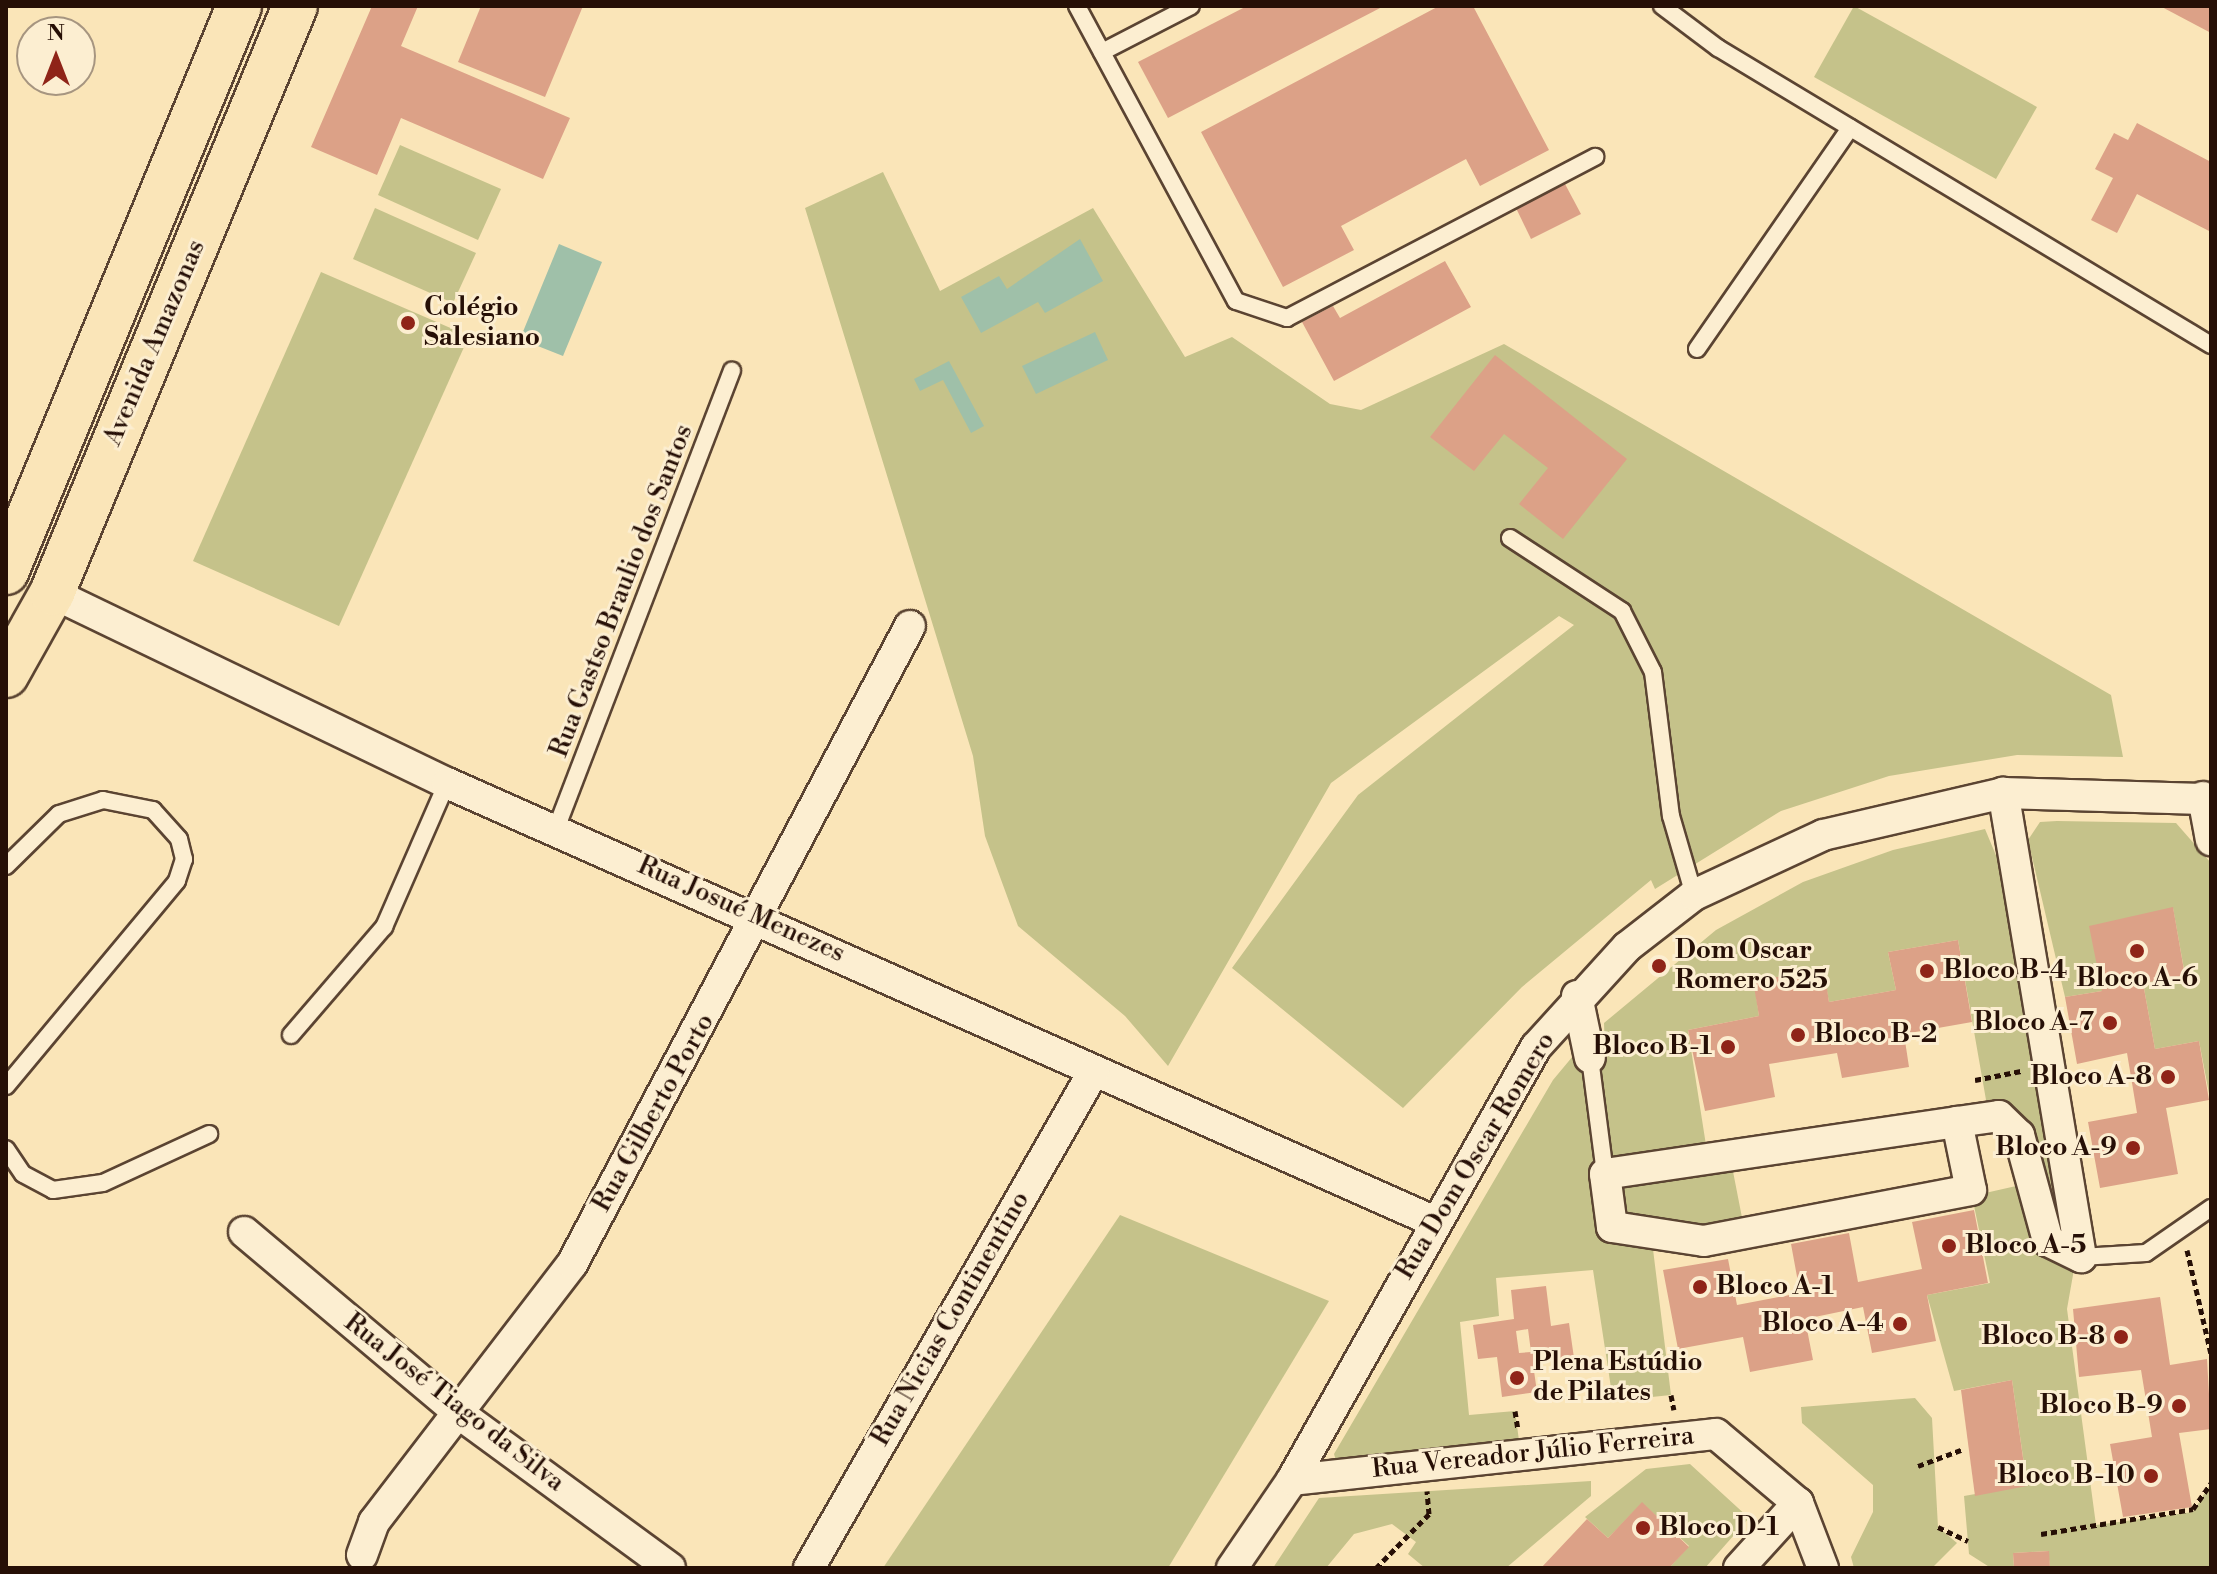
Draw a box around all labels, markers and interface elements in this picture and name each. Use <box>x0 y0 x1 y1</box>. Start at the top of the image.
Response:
north arrow <box>16 16 96 96</box>
text: N <box>47 20 65 47</box>
street label: Avenida Amazonas <box>98 235 212 451</box>
place label: Colégio Salesiano <box>424 292 540 354</box>
marker: Colégio Salesiano <box>399 314 417 332</box>
street label: Rua Gastso Braulio dos Santos <box>544 420 700 762</box>
street label: Rua Josué Menezes <box>633 850 849 970</box>
place label: Dom Oscar Romero 525 <box>1675 935 1828 996</box>
marker: Bloco A-6 <box>2128 942 2146 960</box>
place label: Bloco B-4 <box>1943 955 2068 987</box>
marker: Dom Oscar Romero 525 <box>1650 957 1668 975</box>
marker: Bloco B-4 <box>1918 962 1936 980</box>
place label: Bloco A-6 <box>2076 963 2198 995</box>
place label: Bloco A-7 <box>1973 1007 2094 1039</box>
street label: Rua Gilberto Porto <box>587 1009 721 1217</box>
marker: Bloco A-7 <box>2101 1014 2119 1032</box>
place label: Bloco B-2 <box>1814 1019 1937 1051</box>
marker: Bloco B-2 <box>1789 1026 1807 1044</box>
street label: Rua Dom Oscar Romero <box>1390 1027 1562 1285</box>
place label: Bloco B-1 <box>1592 1031 1712 1063</box>
marker: Bloco B-1 <box>1719 1038 1737 1056</box>
place label: Bloco A-8 <box>2030 1061 2152 1093</box>
marker: Bloco A-8 <box>2159 1068 2177 1086</box>
place label: Bloco A-9 <box>1995 1132 2117 1164</box>
marker: Bloco A-9 <box>2124 1139 2142 1157</box>
street label: Rua Nicias Continentino <box>865 1186 1037 1452</box>
place label: Bloco A-5 <box>1965 1230 2086 1262</box>
marker: Bloco A-5 <box>1940 1237 1958 1255</box>
place label: Bloco A-1 <box>1716 1271 1834 1303</box>
marker: Bloco A-1 <box>1691 1278 1709 1296</box>
street label: Rua José Tiago da Silva <box>338 1307 570 1499</box>
place label: Bloco A-4 <box>1761 1308 1884 1340</box>
marker: Bloco A-4 <box>1891 1315 1909 1333</box>
place label: Bloco B-8 <box>1981 1321 2105 1353</box>
marker: Bloco B-8 <box>2112 1328 2130 1346</box>
place label: Plena Estúdio de Pilates <box>1533 1347 1703 1408</box>
marker: Plena Estúdio de Pilates <box>1508 1369 1526 1387</box>
place label: Bloco B-9 <box>2040 1390 2163 1422</box>
marker: Bloco B-9 <box>2170 1397 2188 1415</box>
street label: Rua Vereador Júlio Ferreira <box>1370 1421 1696 1485</box>
place label: Bloco B-10 <box>1997 1460 2135 1492</box>
marker: Bloco B-10 <box>2142 1467 2160 1485</box>
place label: Bloco D-1 <box>1659 1512 1779 1544</box>
marker: Bloco D-1 <box>1634 1519 1652 1537</box>

